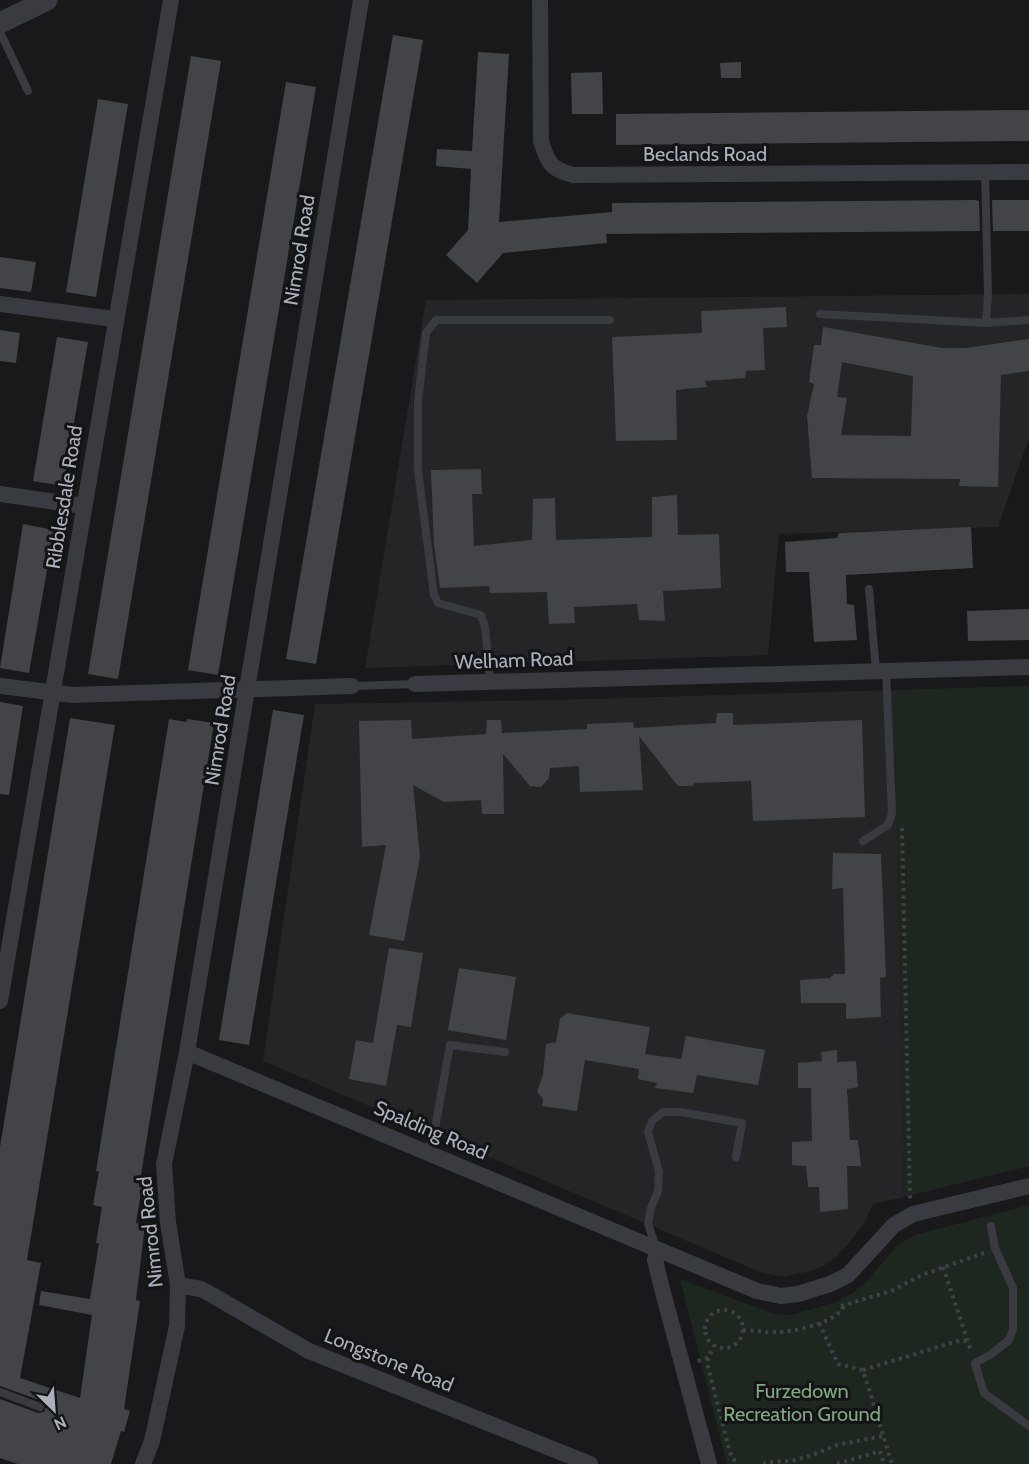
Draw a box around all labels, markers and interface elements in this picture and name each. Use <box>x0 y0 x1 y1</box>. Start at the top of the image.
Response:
street label: Beclands Road <box>643 142 767 166</box>
street label: Nimrod Road <box>278 193 320 307</box>
street label: Ribblesdale Road <box>41 424 87 570</box>
street label: Welham Road <box>454 646 574 674</box>
street label: Nimrod Road <box>199 673 241 787</box>
street label: Spalding Road <box>370 1095 492 1165</box>
street label: Nimrod Road <box>132 1175 168 1289</box>
street label: Longstone Road <box>321 1323 457 1397</box>
park label: Furzedown Recreation Ground <box>723 1379 881 1426</box>
north arrow <box>24 1380 84 1440</box>
text: N <box>51 1412 69 1434</box>

